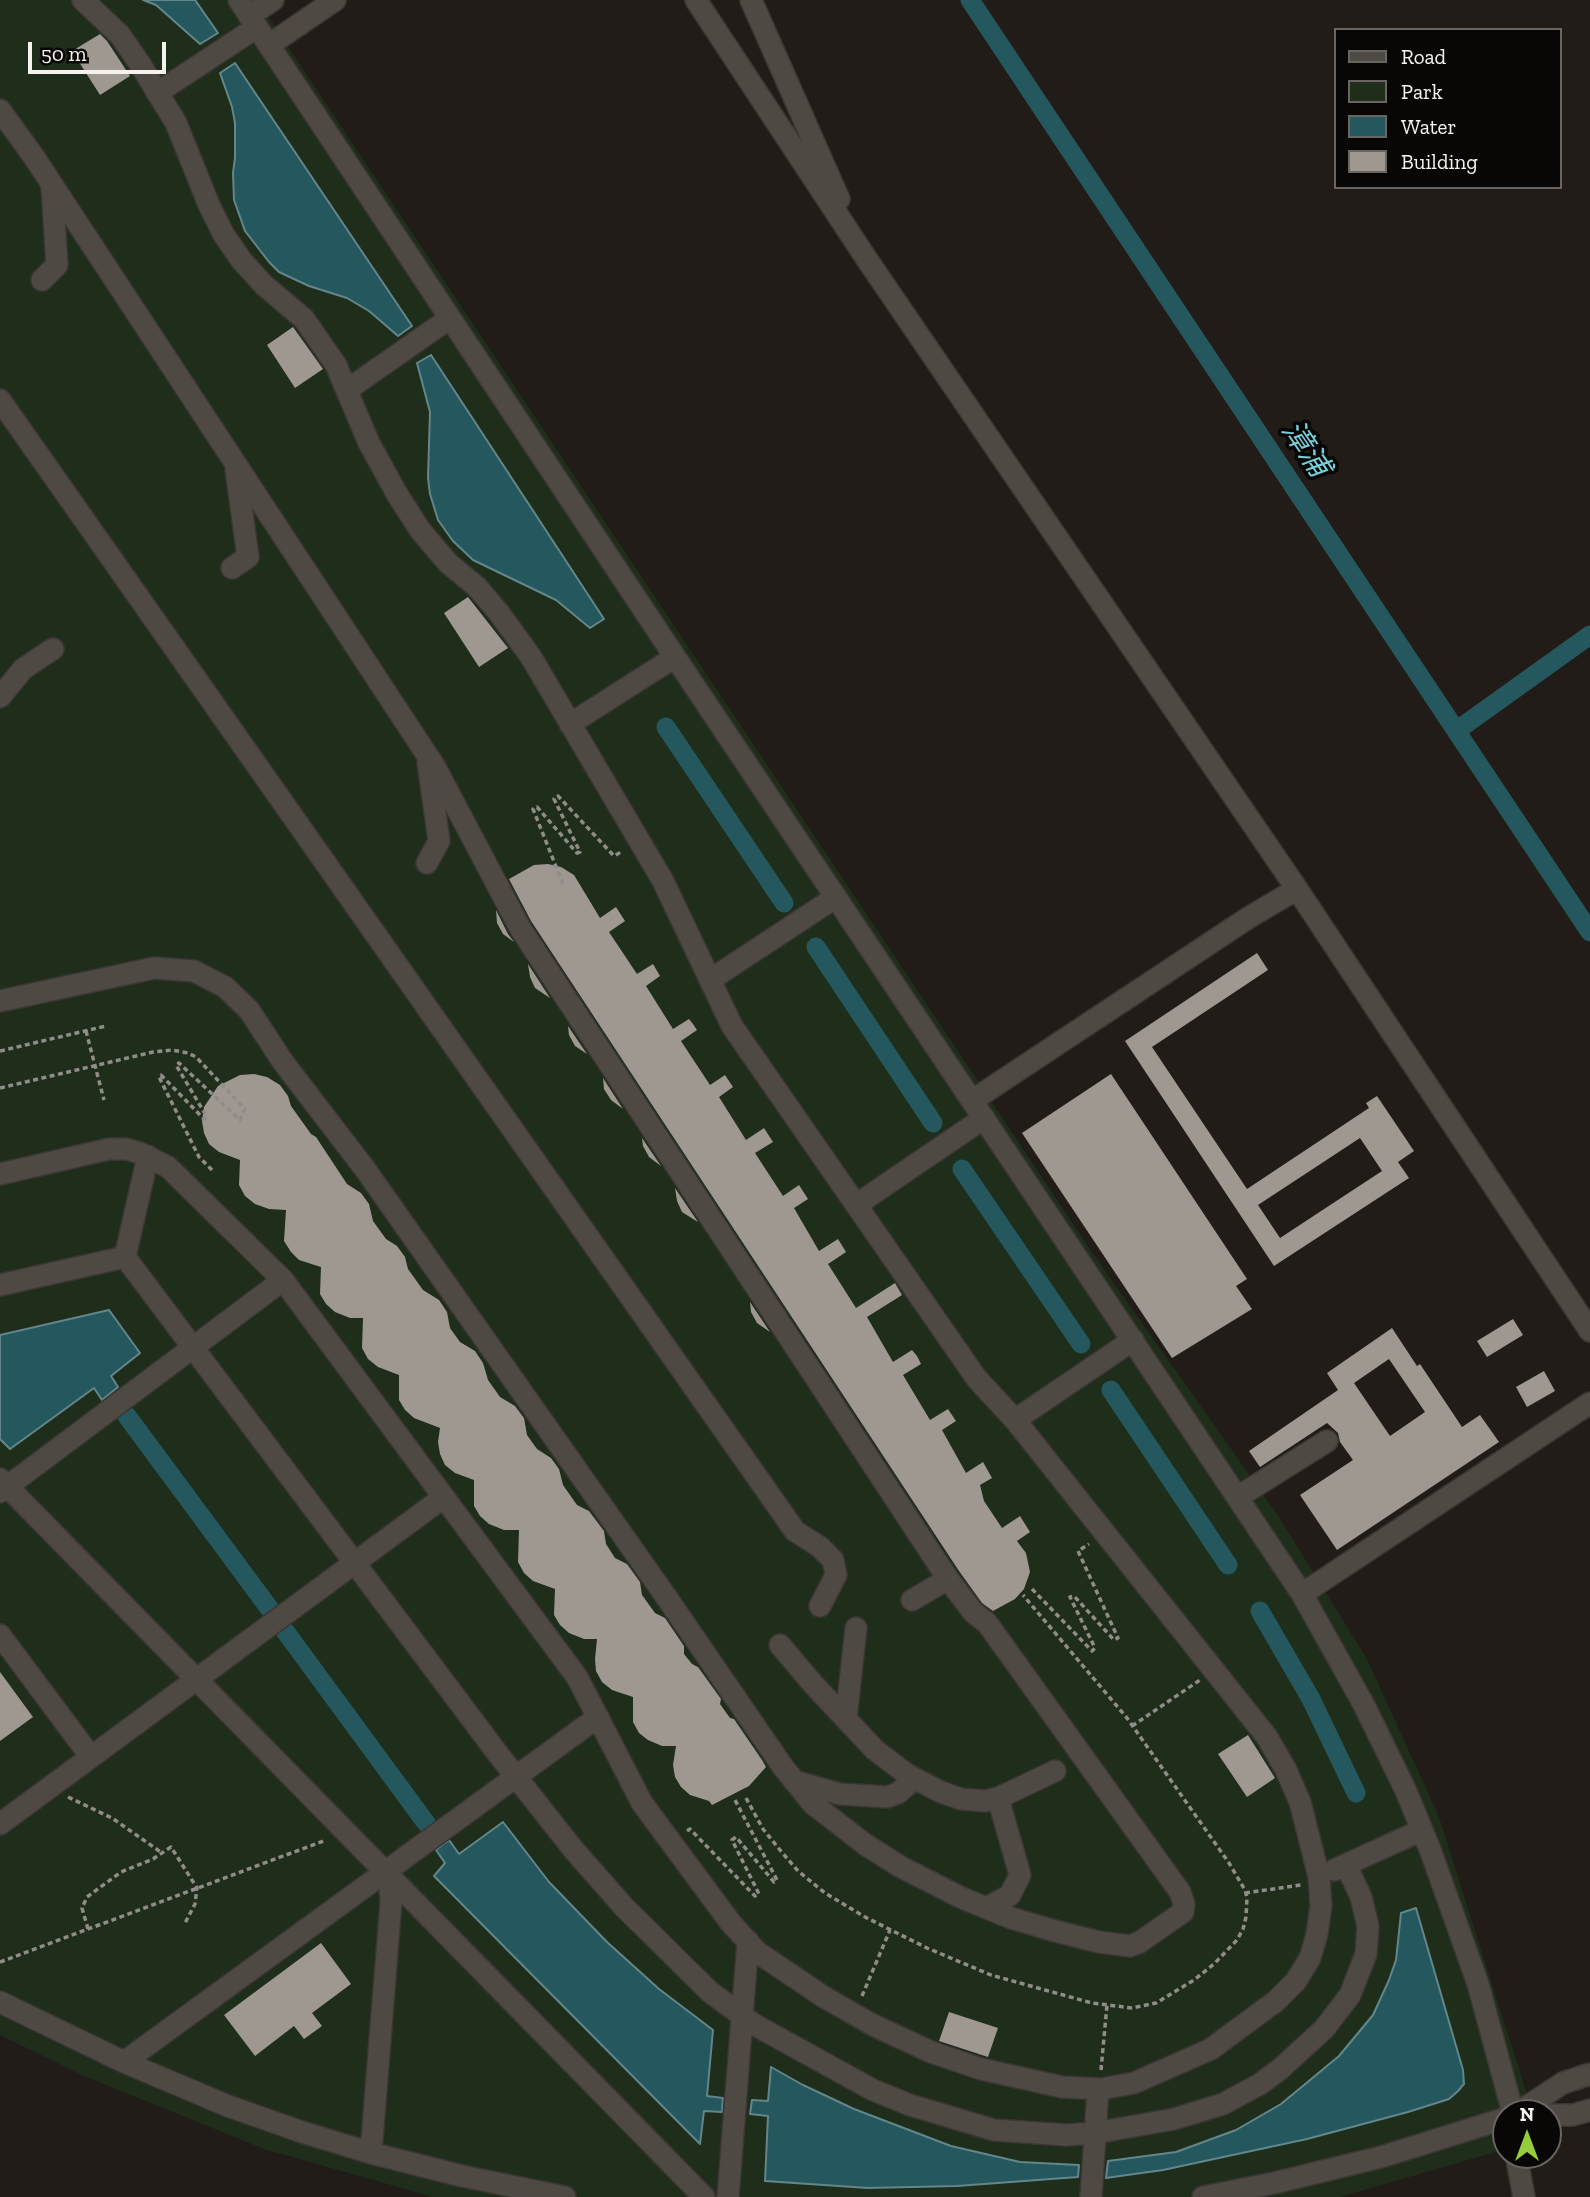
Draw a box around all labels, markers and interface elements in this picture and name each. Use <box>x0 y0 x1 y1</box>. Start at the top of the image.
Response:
scale bar <box>32 28 170 72</box>
legend <box>1334 28 1562 189</box>
text: 50 m <box>41 41 87 66</box>
text: Road <box>1401 44 1446 69</box>
text: Park <box>1401 79 1443 104</box>
text: Water <box>1401 114 1456 139</box>
text: Building <box>1401 149 1478 174</box>
water label: 漳浦 <box>1273 414 1337 484</box>
north arrow <box>1492 2099 1562 2169</box>
text: N <box>1520 2103 1534 2126</box>

